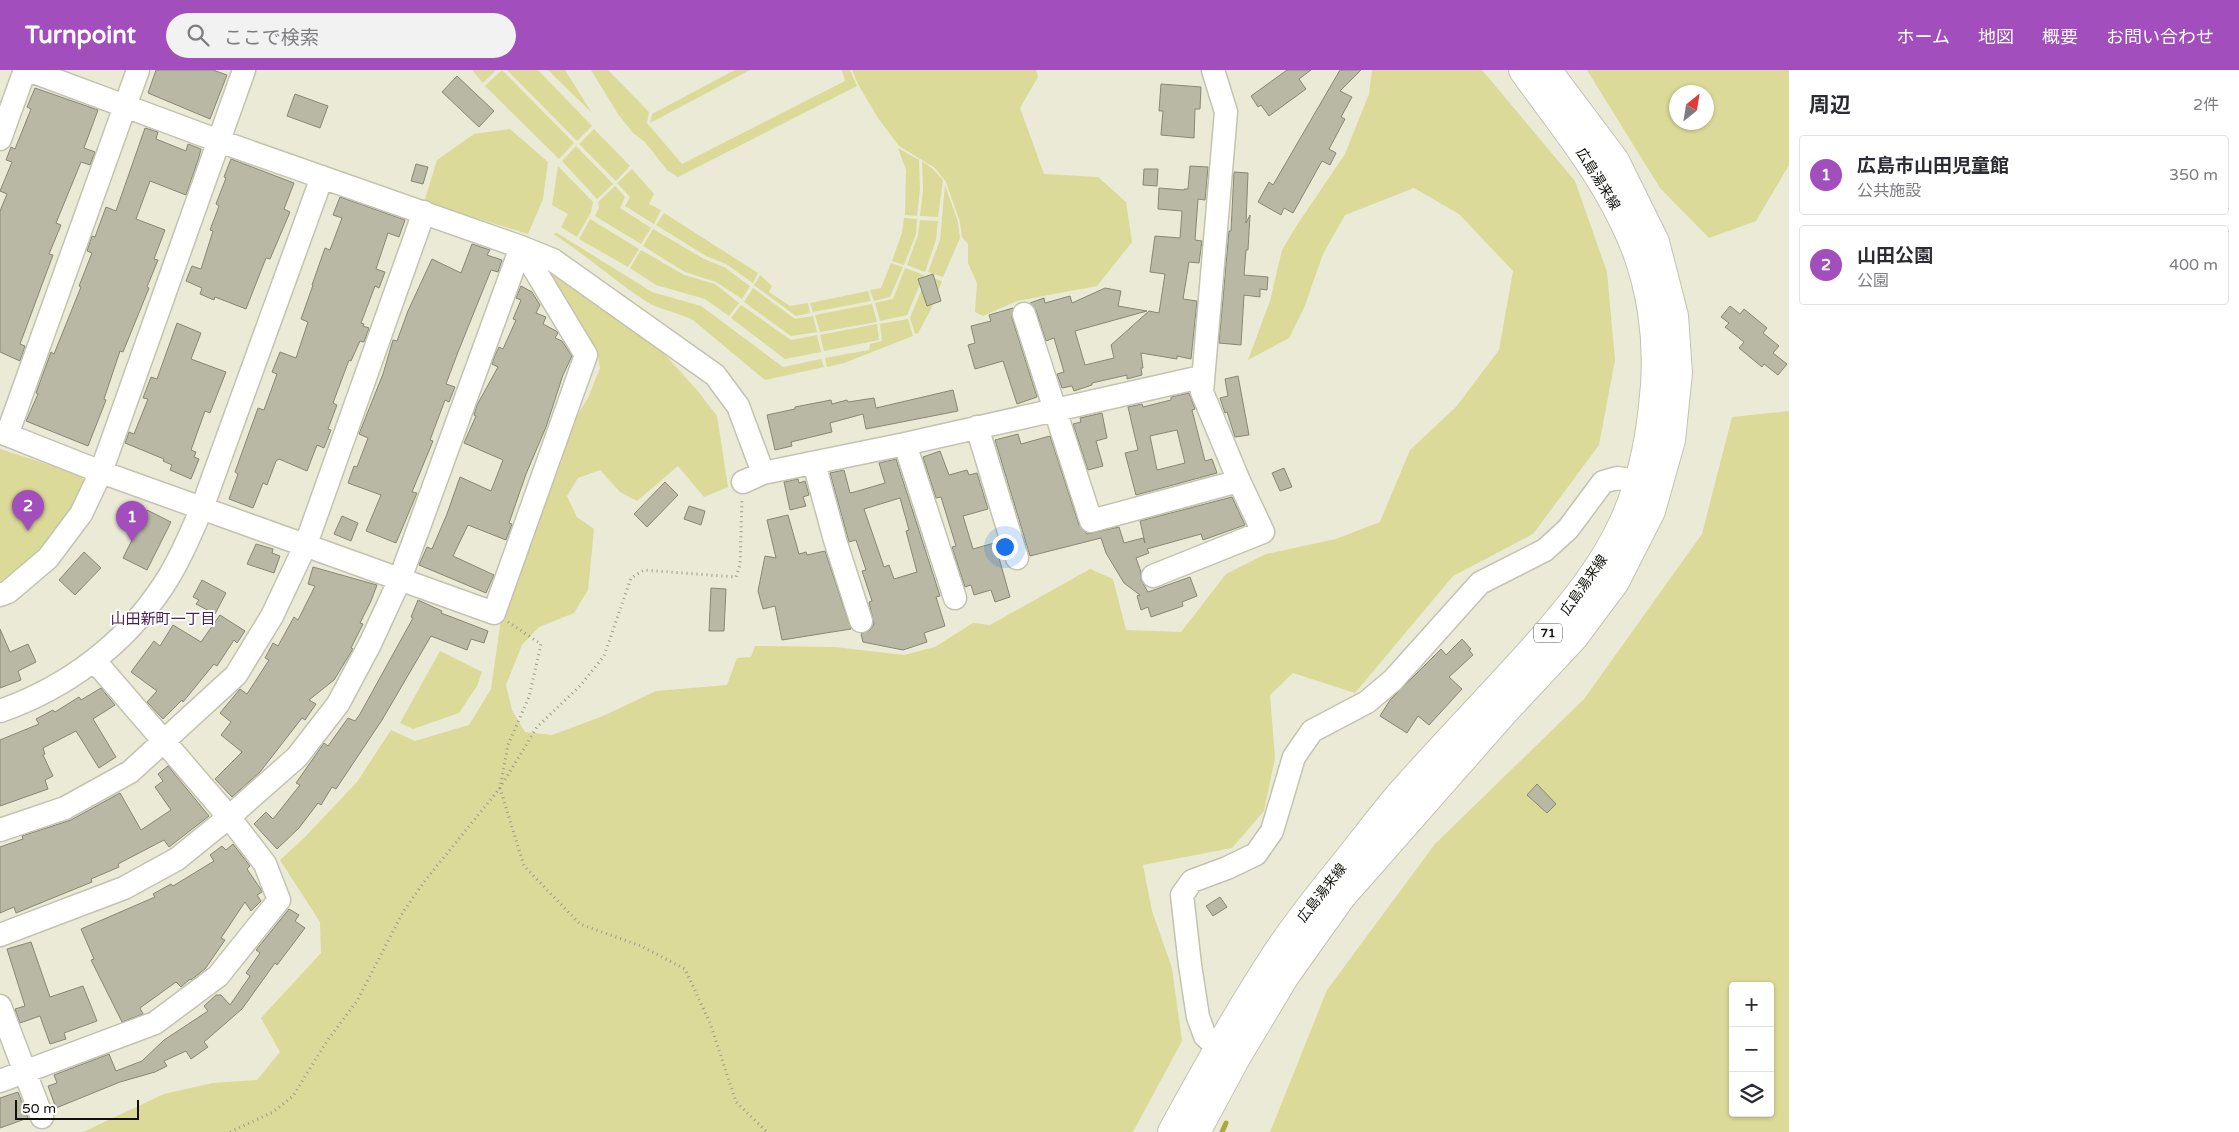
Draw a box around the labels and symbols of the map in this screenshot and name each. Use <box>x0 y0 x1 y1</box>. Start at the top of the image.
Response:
north arrow <box>1669 85 1714 130</box>
street label: 広島湯来線 <box>1572 145 1624 213</box>
pin: 2 <box>12 490 44 531</box>
pin: 1 <box>116 501 148 542</box>
your location <box>992 534 1018 560</box>
street label: 広島湯来線 <box>1557 551 1611 619</box>
district label: 山田新町一丁目 <box>110 610 216 628</box>
road number: 71 <box>1534 624 1562 642</box>
street label: 広島湯来線 <box>1294 860 1350 926</box>
scale bar <box>15 1097 139 1120</box>

